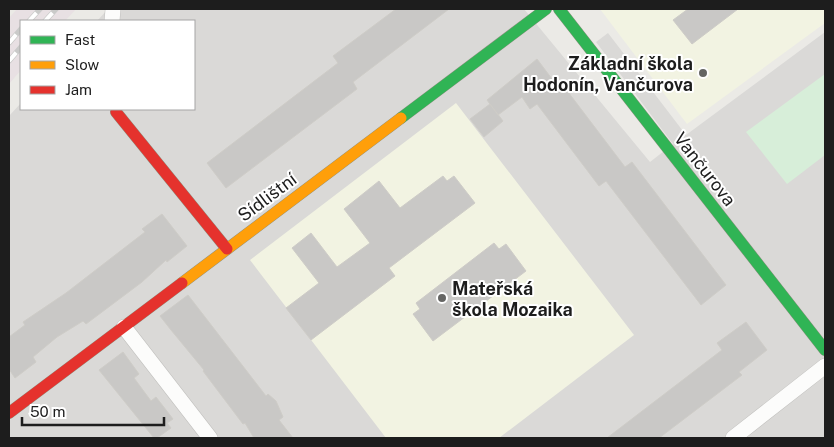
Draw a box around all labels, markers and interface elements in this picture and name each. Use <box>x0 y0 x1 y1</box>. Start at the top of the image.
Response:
legend <box>20 20 195 110</box>
text: Fast <box>65 31 95 48</box>
place label: Základní škola Hodonín, Vančurova <box>523 53 693 95</box>
text: Slow <box>65 56 100 73</box>
marker: Základní škola Hodonín, Vančurova <box>697 67 709 79</box>
text: Jam <box>65 81 92 98</box>
street label: Vančurova <box>670 128 740 210</box>
street label: Sídlištní <box>234 168 301 226</box>
place label: Mateřská škola Mozaika <box>452 278 573 320</box>
marker: Mateřská škola Mozaika <box>436 292 448 304</box>
scale bar <box>22 394 165 426</box>
text: 50 m <box>30 403 65 420</box>

